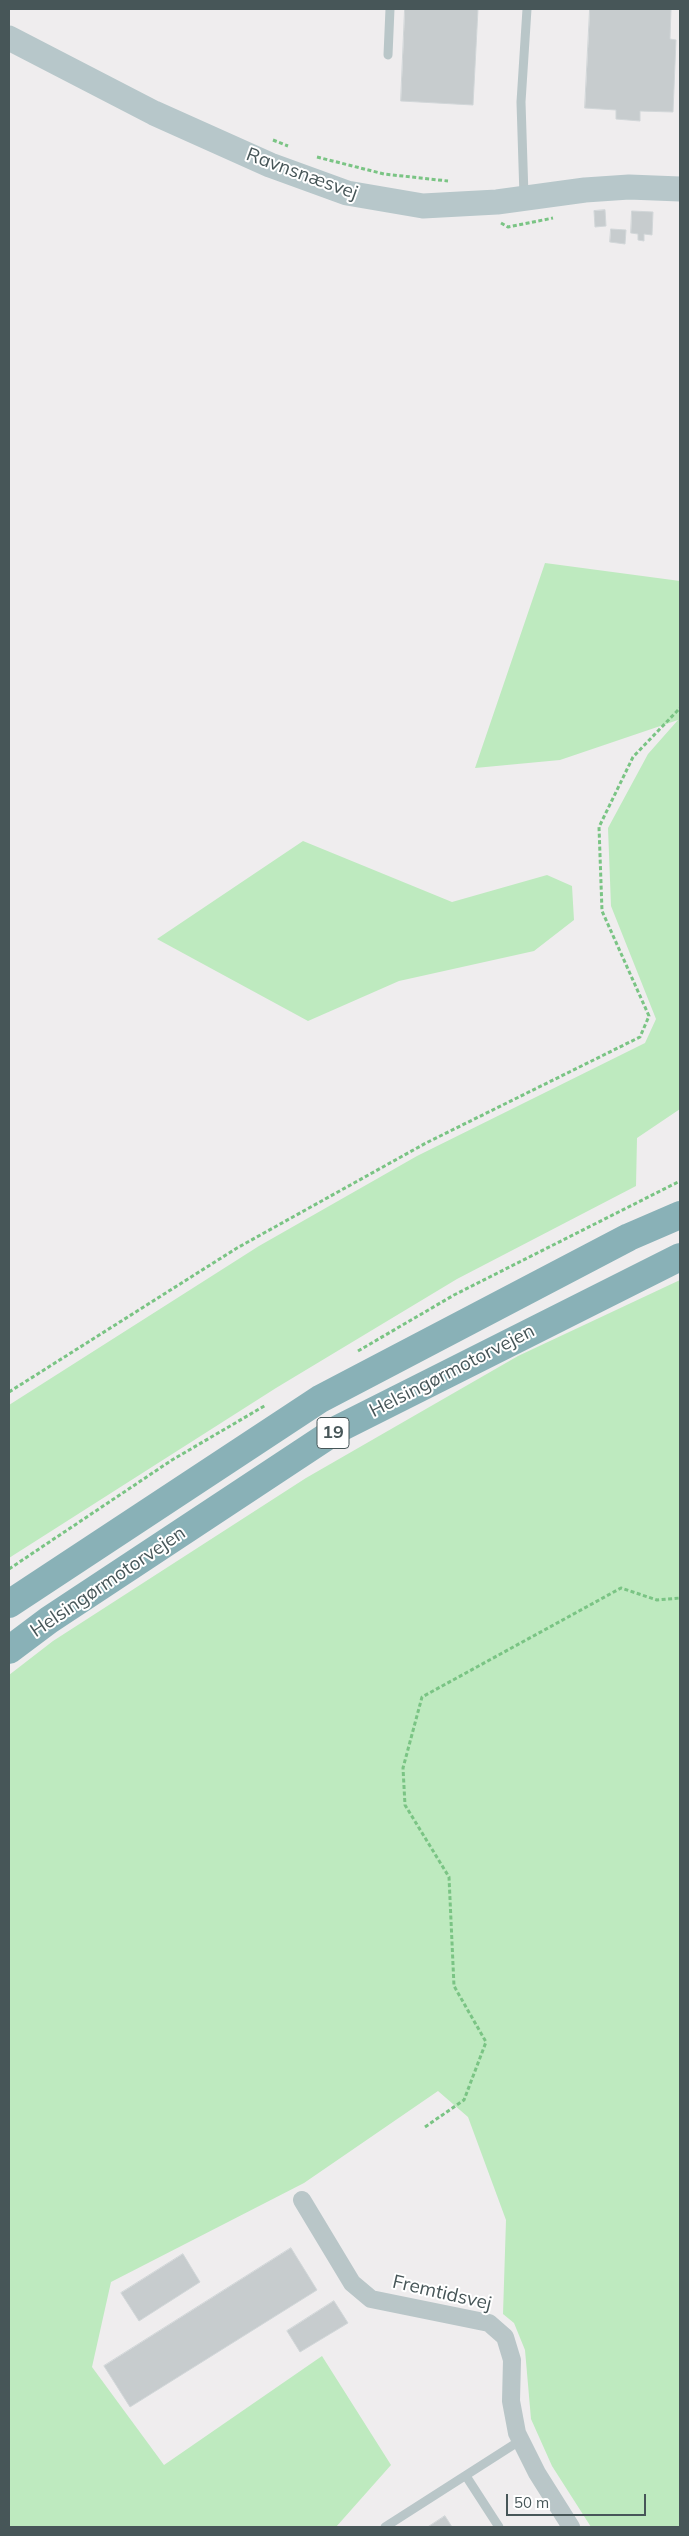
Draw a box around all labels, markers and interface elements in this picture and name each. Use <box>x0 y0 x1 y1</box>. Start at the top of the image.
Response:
street label: Ravnsnæsvej <box>243 143 361 205</box>
street label: Helsingørmotorvejen <box>366 1319 538 1423</box>
road number: 19 <box>317 1418 349 1449</box>
street label: Helsingørmotorvejen <box>26 1522 190 1642</box>
street label: Fremtidsvej <box>390 2271 494 2315</box>
scale bar <box>509 2484 649 2516</box>
text: 50 m <box>514 2493 549 2512</box>

